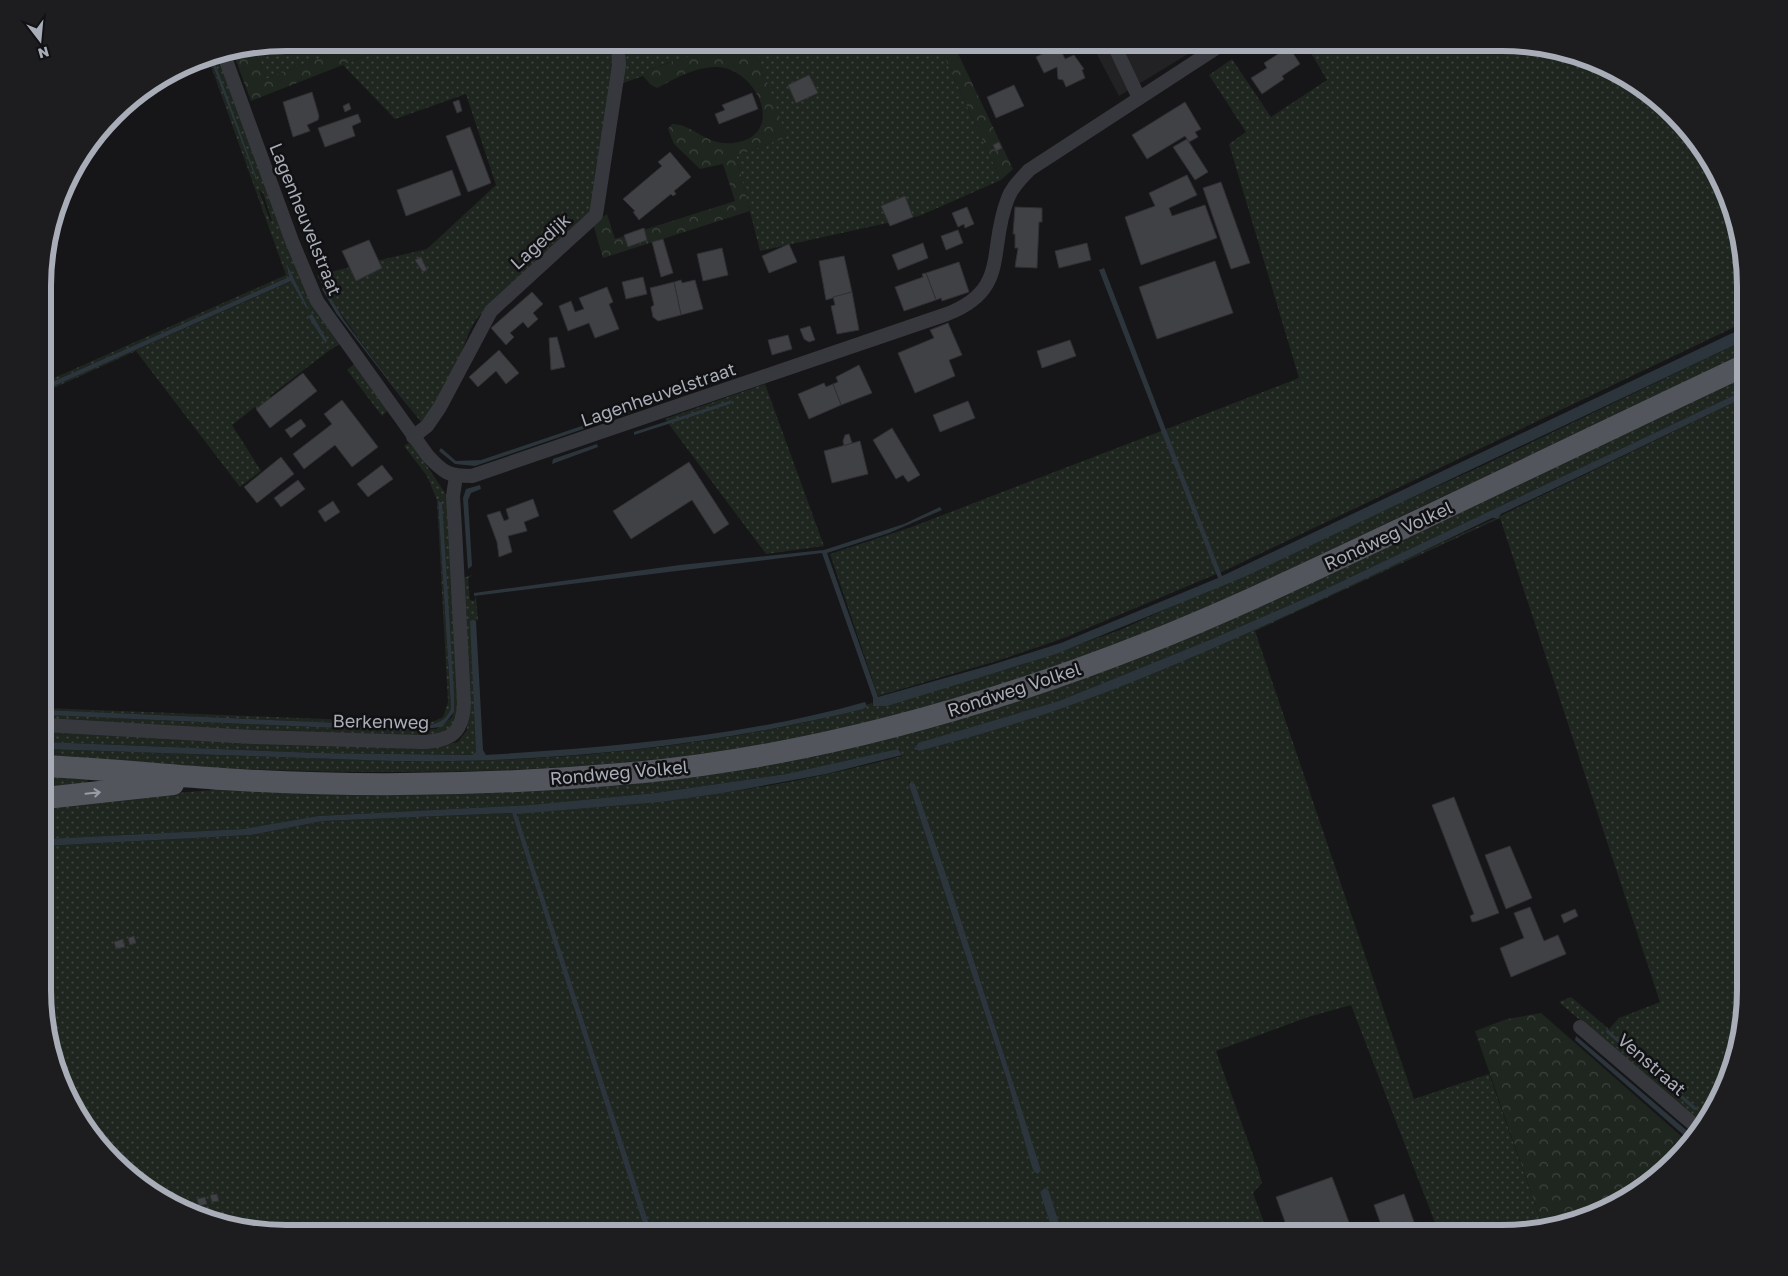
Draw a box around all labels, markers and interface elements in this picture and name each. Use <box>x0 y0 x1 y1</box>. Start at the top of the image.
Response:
north arrow <box>15 15 65 65</box>
text: N <box>36 43 51 63</box>
street label: Lagenheuvelstraat <box>265 140 347 298</box>
street label: Lagedijk <box>506 208 574 274</box>
street label: Lagenheuvelstraat <box>578 357 738 431</box>
street label: Rondweg Volkel <box>1320 496 1456 574</box>
street label: Rondweg Volkel <box>945 657 1084 721</box>
street label: Berkenweg <box>333 709 429 733</box>
street label: Rondweg Volkel <box>549 755 689 789</box>
one-way arrow <box>85 788 101 797</box>
street label: Venstraat <box>1613 1028 1691 1100</box>

